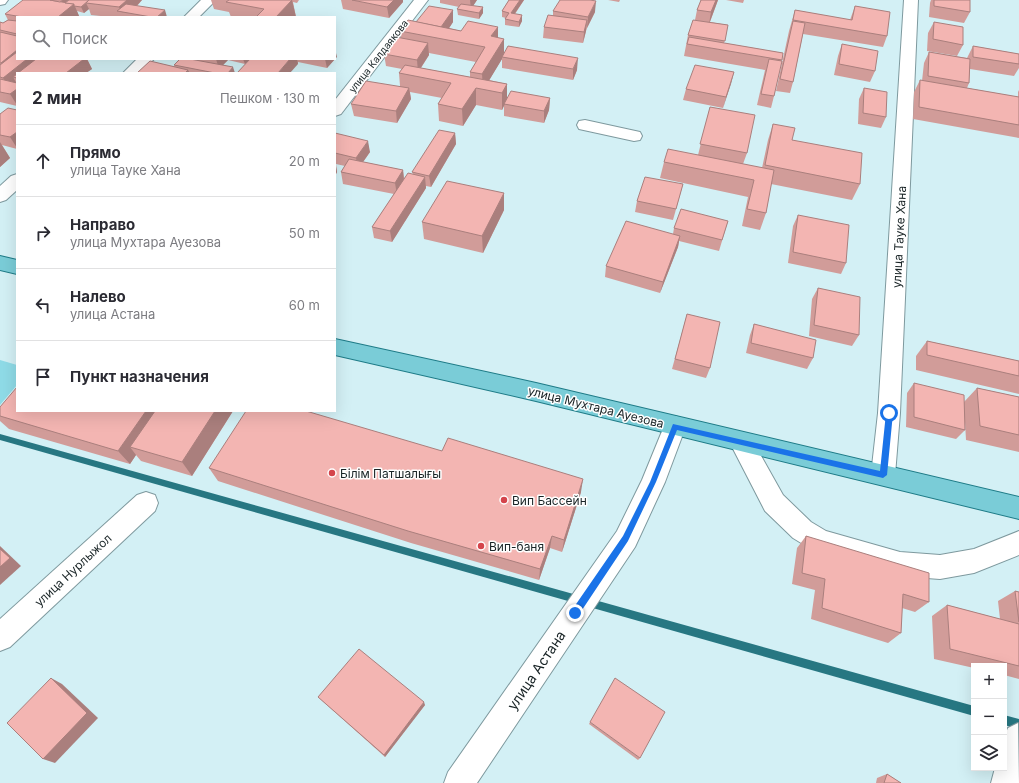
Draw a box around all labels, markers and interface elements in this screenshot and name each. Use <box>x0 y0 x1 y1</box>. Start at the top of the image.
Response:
search box <box>16 16 336 60</box>
street label: улица Калдаякова <box>346 17 410 95</box>
icon: search <box>30 27 52 49</box>
text: Поиск <box>62 29 108 48</box>
text: 2 мин <box>32 88 82 108</box>
text: Пешком · 130 m <box>220 90 320 106</box>
text: Прямо <box>70 143 121 162</box>
icon: ahead <box>32 150 54 172</box>
text: 20 m <box>289 153 320 169</box>
text: улица Тауке Хана <box>70 162 181 178</box>
street label: улица Тауке Хана <box>889 186 909 288</box>
text: Направо <box>70 215 135 234</box>
icon: right <box>32 222 54 244</box>
text: 50 m <box>289 225 320 241</box>
text: улица Мухтара Ауезова <box>70 234 221 250</box>
text: Налево <box>70 287 126 306</box>
icon: left <box>32 294 54 316</box>
text: 60 m <box>289 297 320 313</box>
text: улица Астана <box>70 306 155 322</box>
icon: arrive <box>32 366 54 388</box>
text: Пункт назначения <box>70 367 209 386</box>
street label: улица Мухтара Ауезова <box>527 383 665 431</box>
route start <box>880 404 898 422</box>
place label: Білім Патшалығы <box>340 466 441 481</box>
marker: Білім Патшалығы <box>327 468 337 478</box>
place label: Вип Бассейн <box>512 493 587 508</box>
marker: Вип Бассейн <box>499 495 509 505</box>
street label: улица Нурлыжол <box>31 530 115 610</box>
place label: Вип-баня <box>489 539 544 554</box>
marker: Вип-баня <box>476 541 486 551</box>
route end <box>566 604 584 622</box>
street label: улица Астана <box>503 627 569 713</box>
map controls <box>971 663 1007 771</box>
button: + <box>971 663 1007 699</box>
button: − <box>971 699 1007 735</box>
button: layers <box>971 735 1007 771</box>

